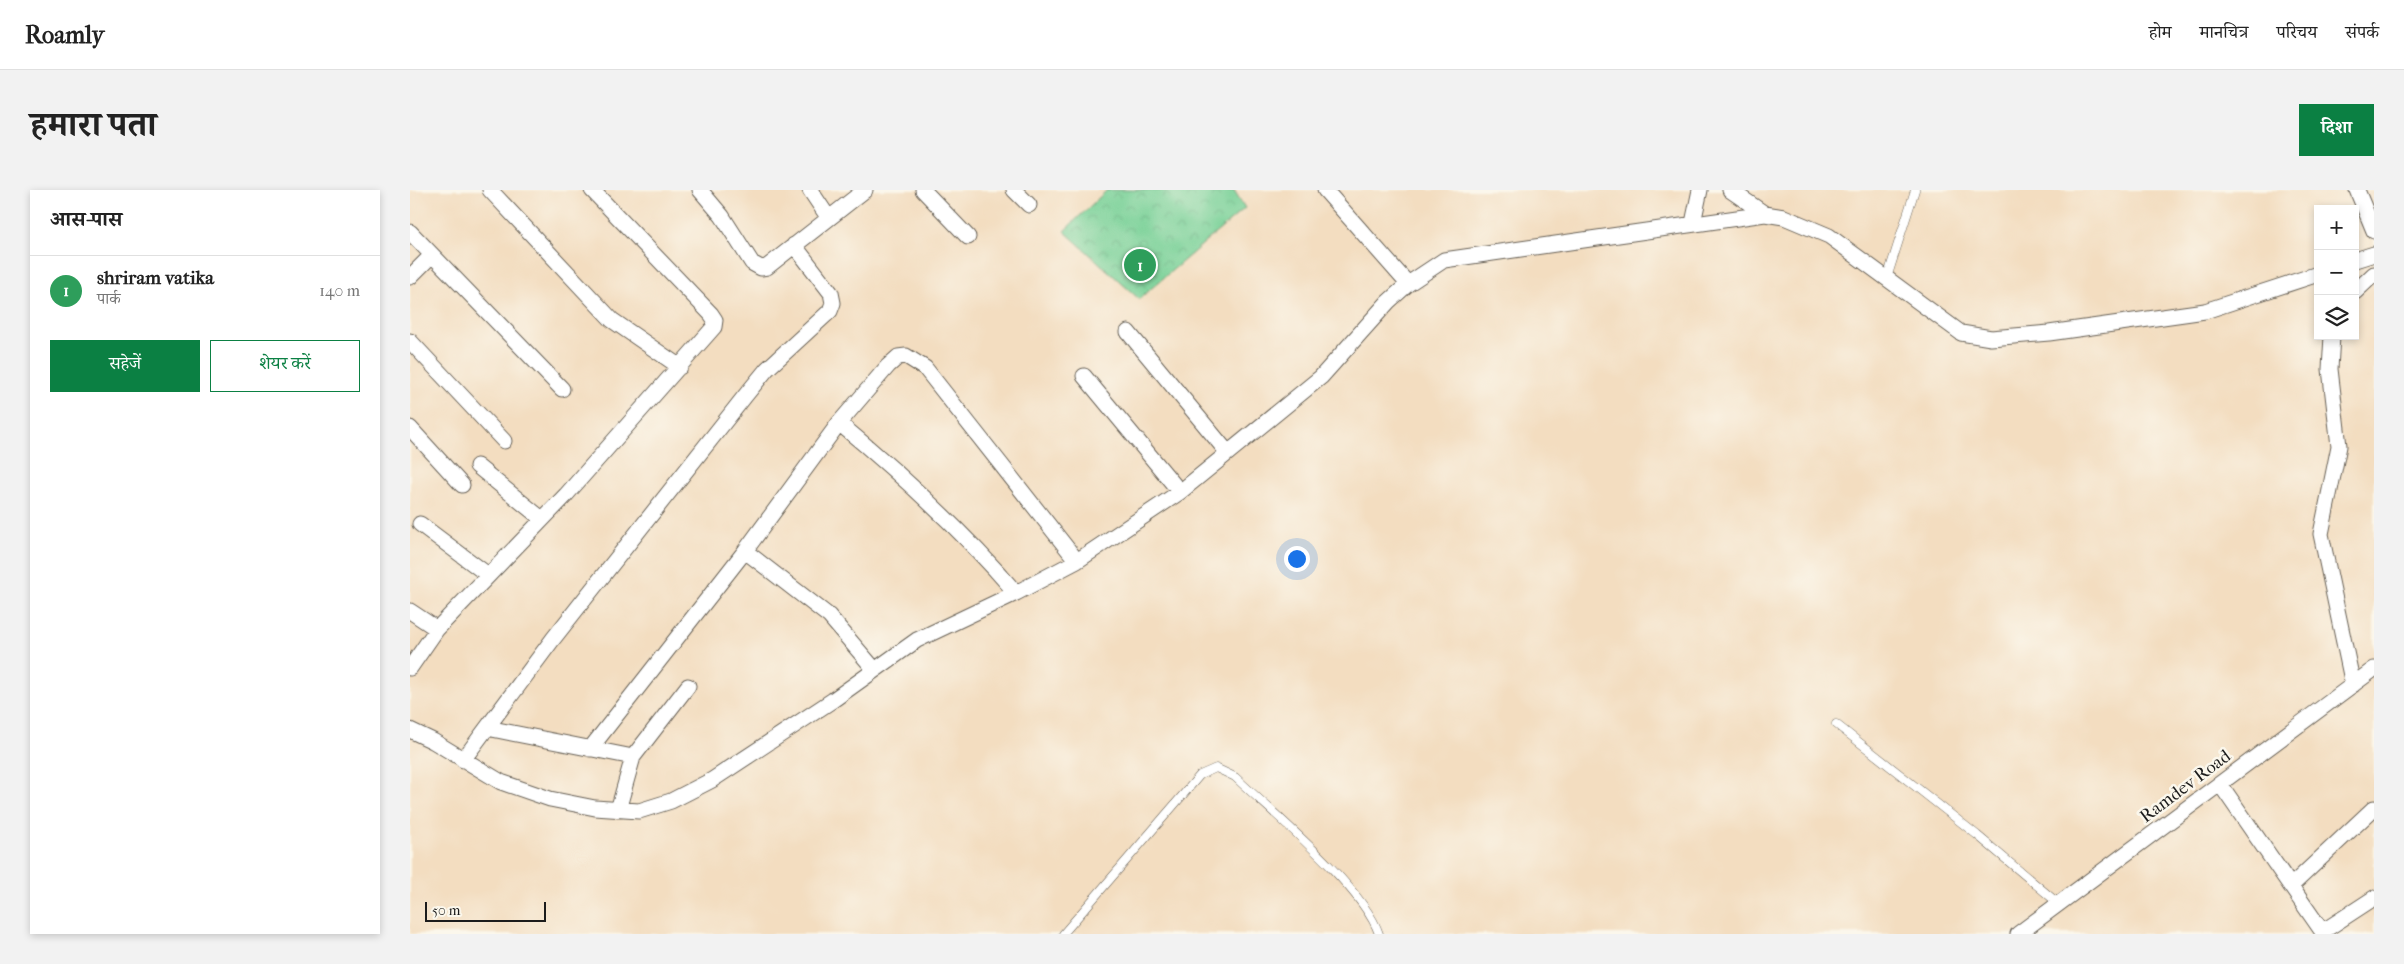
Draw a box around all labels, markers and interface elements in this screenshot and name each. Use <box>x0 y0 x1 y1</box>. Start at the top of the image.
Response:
text: Roamly <box>25 21 104 49</box>
text: होम <box>2149 22 2172 43</box>
text: मानचित्र <box>2200 22 2248 43</box>
text: परिचय <box>2276 22 2317 43</box>
text: संपर्क <box>2345 22 2379 43</box>
text: हमारा पता <box>30 104 157 145</box>
button: दिशा <box>2299 104 2374 156</box>
map controls <box>2314 205 2359 340</box>
button: + <box>2314 205 2359 250</box>
text: आस-पास <box>50 207 122 231</box>
pin: 1 <box>1124 246 1156 284</box>
button: − <box>2314 250 2359 295</box>
text: shriram vatika <box>97 267 214 289</box>
text: 1 <box>63 281 69 300</box>
text: 140 m <box>319 281 360 300</box>
text: पार्क <box>97 289 121 308</box>
button: layers <box>2314 295 2359 340</box>
button: सहेजें <box>50 340 200 392</box>
button: शेयर करें <box>210 340 360 392</box>
your location <box>1284 546 1310 572</box>
street label: Ramdev Road <box>2136 745 2235 827</box>
scale bar <box>425 899 546 922</box>
text: 50 m <box>432 902 460 919</box>

